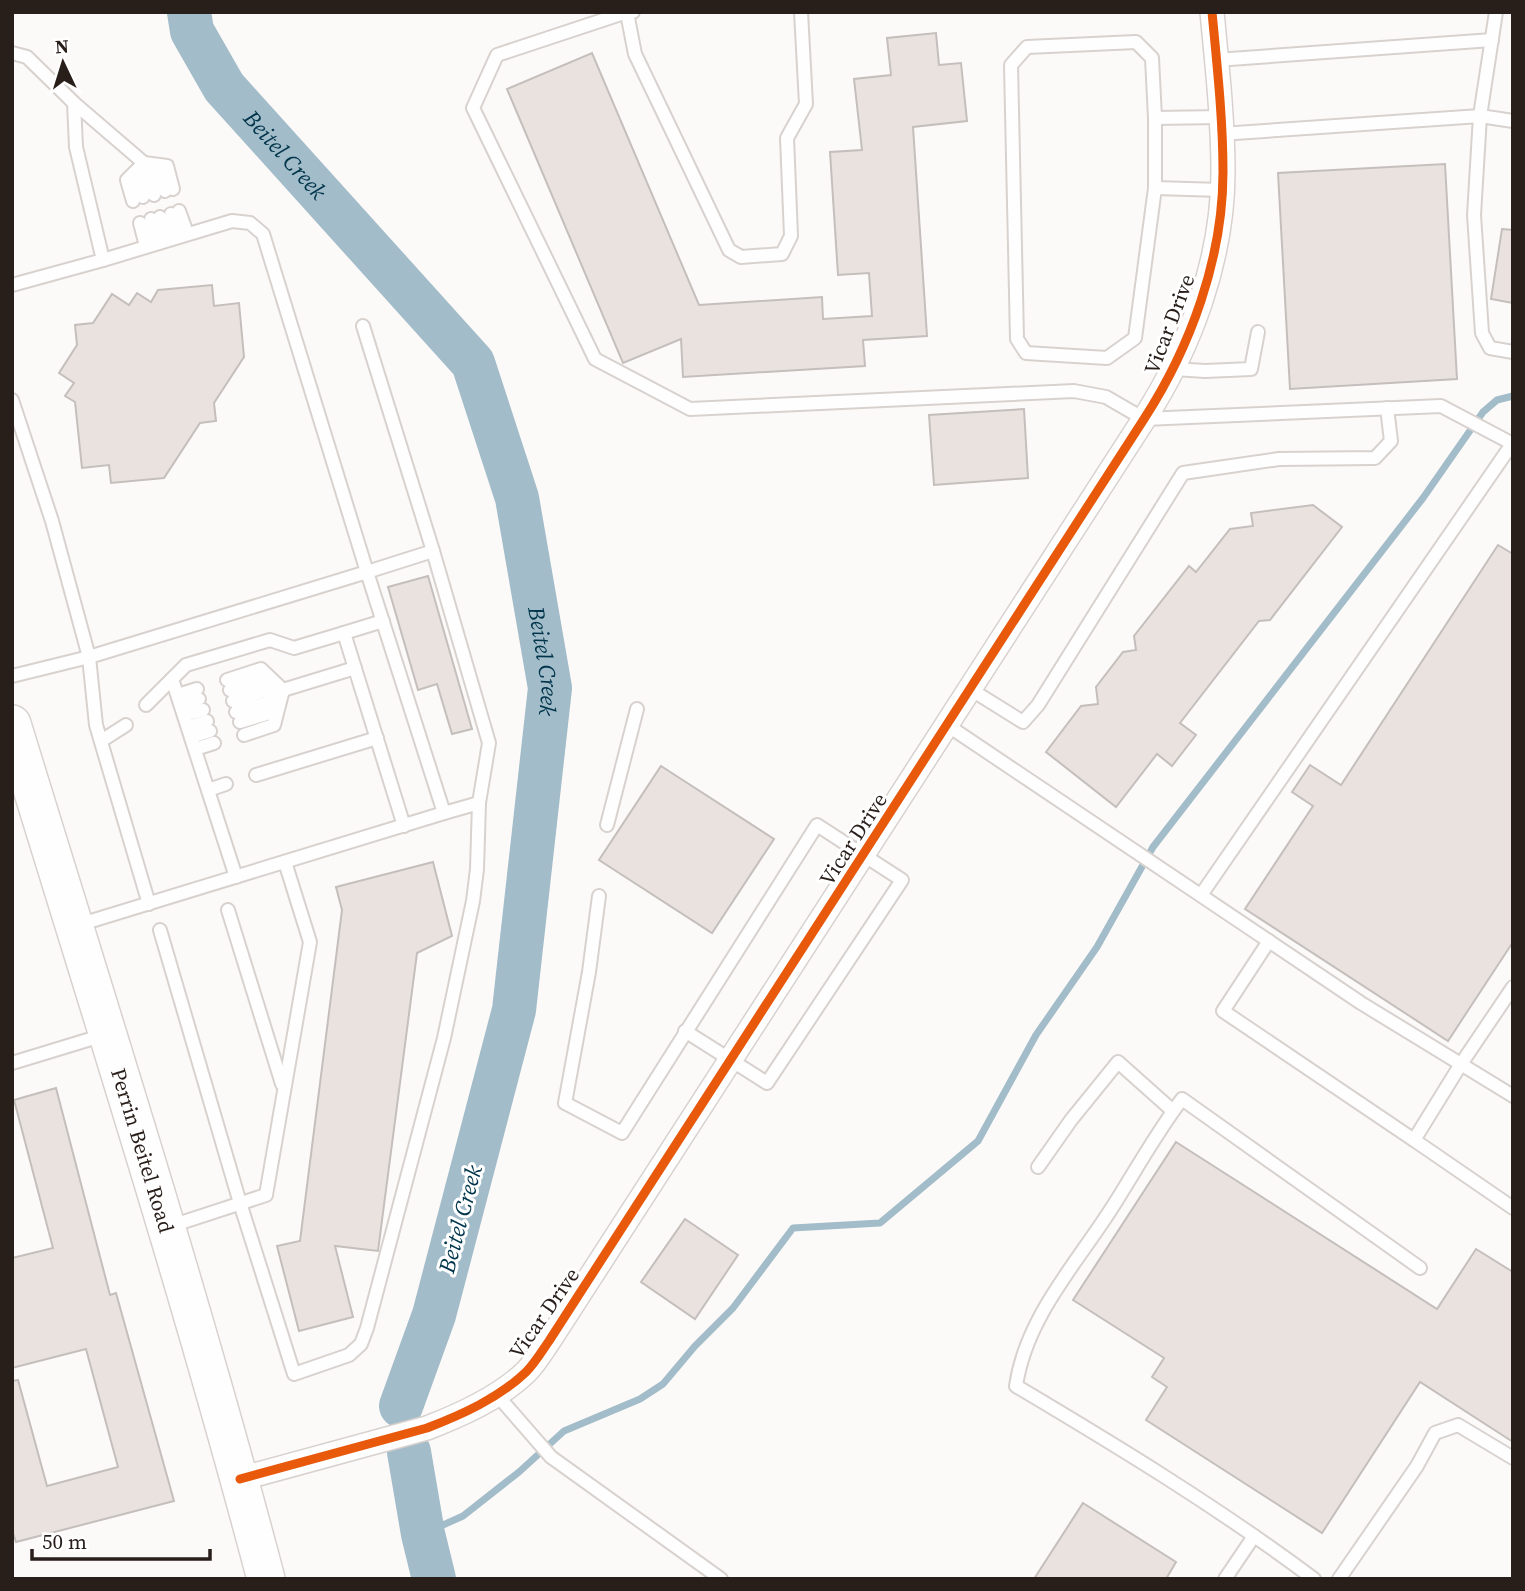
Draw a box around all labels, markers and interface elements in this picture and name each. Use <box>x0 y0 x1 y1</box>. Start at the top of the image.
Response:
north arrow <box>28 28 98 98</box>
text: N <box>54 33 70 59</box>
water label: Beitel Creek <box>236 102 334 207</box>
street label: Vicar Drive <box>1137 270 1201 378</box>
water label: Beitel Creek <box>520 603 566 718</box>
street label: Vicar Drive <box>812 787 894 891</box>
street label: Perrin Beitel Road <box>104 1064 182 1236</box>
water label: Beitel Creek <box>430 1161 490 1277</box>
street label: Vicar Drive <box>502 1262 586 1364</box>
scale bar <box>32 1518 210 1562</box>
text: 50 m <box>42 1527 87 1556</box>

